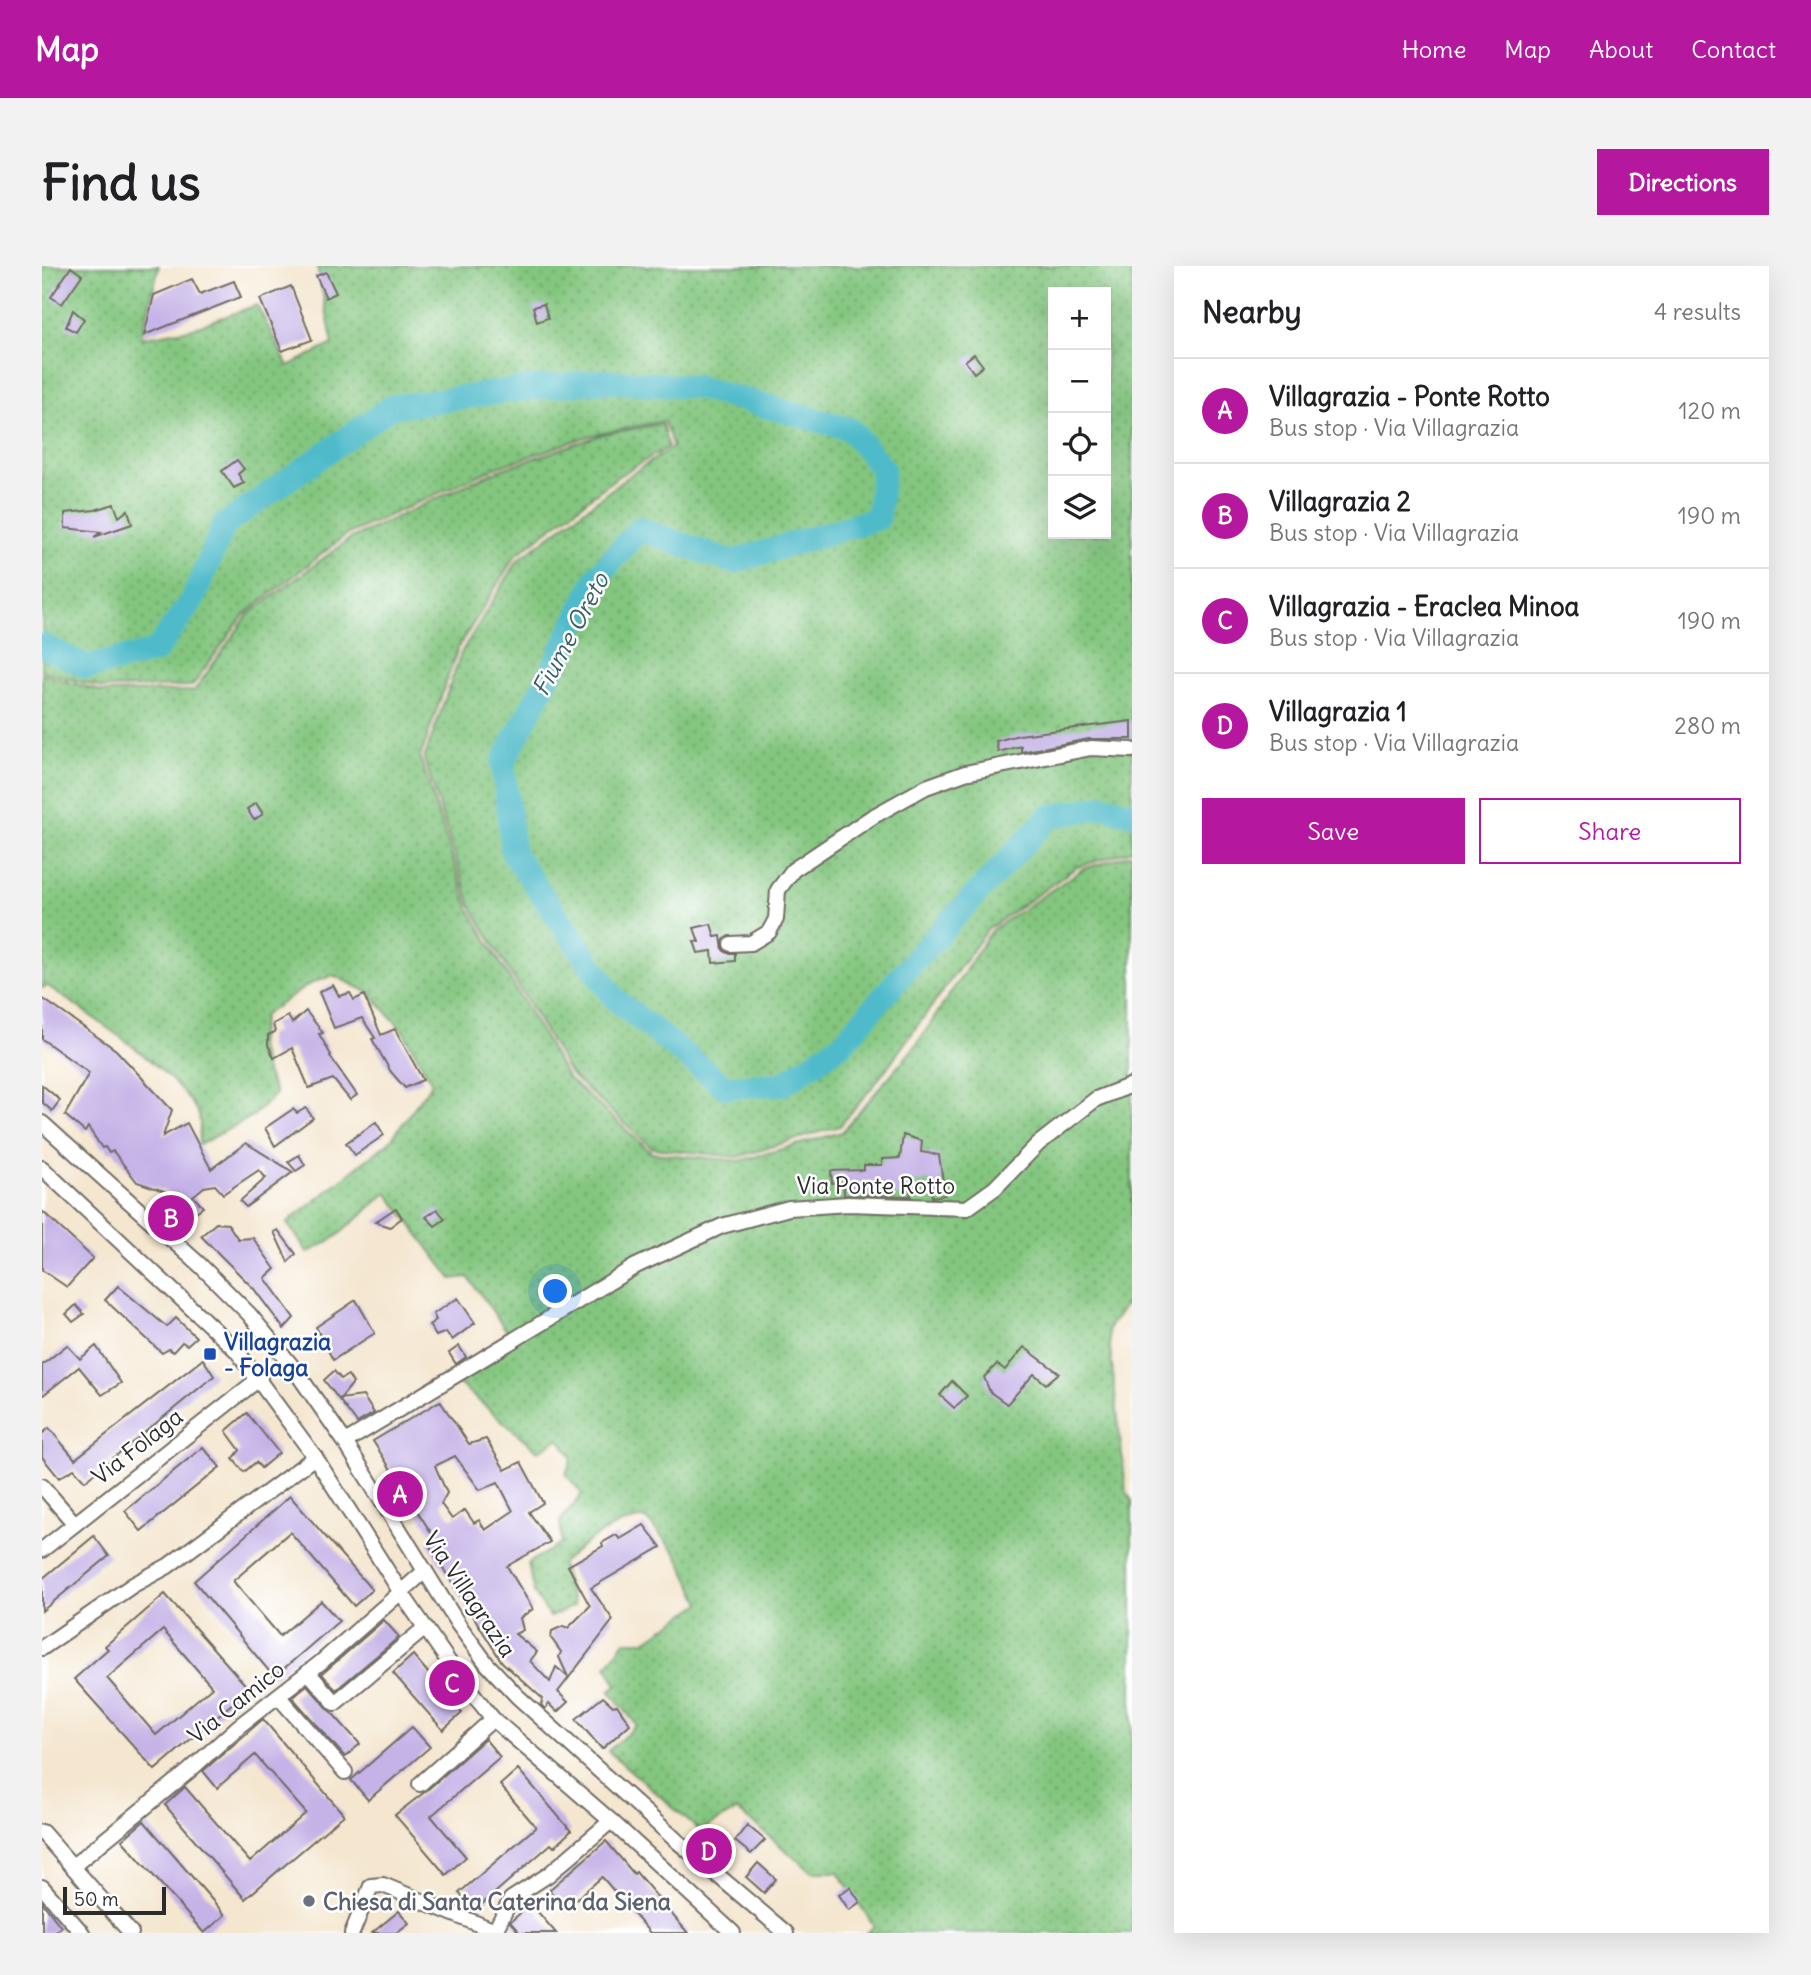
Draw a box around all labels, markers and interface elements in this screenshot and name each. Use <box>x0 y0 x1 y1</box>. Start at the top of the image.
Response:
text: Map <box>35 28 99 70</box>
text: Home <box>1402 34 1466 64</box>
text: Map <box>1504 34 1551 64</box>
text: About <box>1589 34 1653 64</box>
text: Contact <box>1691 34 1776 64</box>
button: Directions <box>1597 149 1769 215</box>
text: Find us <box>42 152 200 213</box>
map controls <box>1048 287 1111 539</box>
button: + <box>1048 287 1111 350</box>
text: Nearby <box>1202 293 1302 331</box>
text: 4 results <box>1654 297 1741 326</box>
button: − <box>1048 350 1111 413</box>
text: Villagrazia - Ponte Rotto <box>1269 380 1550 413</box>
text: A <box>1218 396 1232 425</box>
text: 120 m <box>1678 396 1741 425</box>
button: locate <box>1048 413 1111 476</box>
text: Bus stop · Via Villagrazia <box>1269 413 1519 442</box>
button: layers <box>1048 476 1111 539</box>
text: Villagrazia 2 <box>1269 485 1411 518</box>
text: B <box>1217 501 1233 530</box>
text: 190 m <box>1678 501 1741 530</box>
text: Bus stop · Via Villagrazia <box>1269 518 1519 547</box>
water label: Fiume Oreto <box>525 566 616 701</box>
text: Villagrazia - Eraclea Minoa <box>1269 590 1579 623</box>
text: C <box>1217 606 1233 635</box>
text: 190 m <box>1678 606 1741 635</box>
text: Bus stop · Via Villagrazia <box>1269 623 1519 652</box>
text: Villagrazia 1 <box>1269 695 1407 728</box>
text: D <box>1217 711 1233 740</box>
text: 280 m <box>1674 711 1741 740</box>
text: Bus stop · Via Villagrazia <box>1269 728 1519 757</box>
button: Save <box>1202 798 1465 864</box>
button: Share <box>1479 798 1741 864</box>
street label: Via Ponte Rotto <box>797 1171 955 1200</box>
pin: B <box>148 1192 194 1244</box>
your location <box>538 1274 572 1308</box>
place label: Villagrazia - Folaga <box>224 1327 331 1382</box>
marker: Villagrazia - Folaga <box>202 1346 218 1362</box>
street label: Via Folaga <box>86 1402 188 1490</box>
pin: A <box>377 1468 423 1520</box>
street label: Via Villagrazia <box>417 1526 523 1662</box>
street label: Via Camico <box>182 1654 290 1750</box>
pin: C <box>429 1657 475 1709</box>
pin: D <box>686 1825 732 1877</box>
scale bar <box>63 1884 166 1916</box>
text: 50 m <box>74 1887 119 1911</box>
place label: Chiesa di Santa Caterina da Siena <box>323 1887 671 1916</box>
marker: Chiesa di Santa Caterina da Siena <box>301 1893 317 1909</box>

